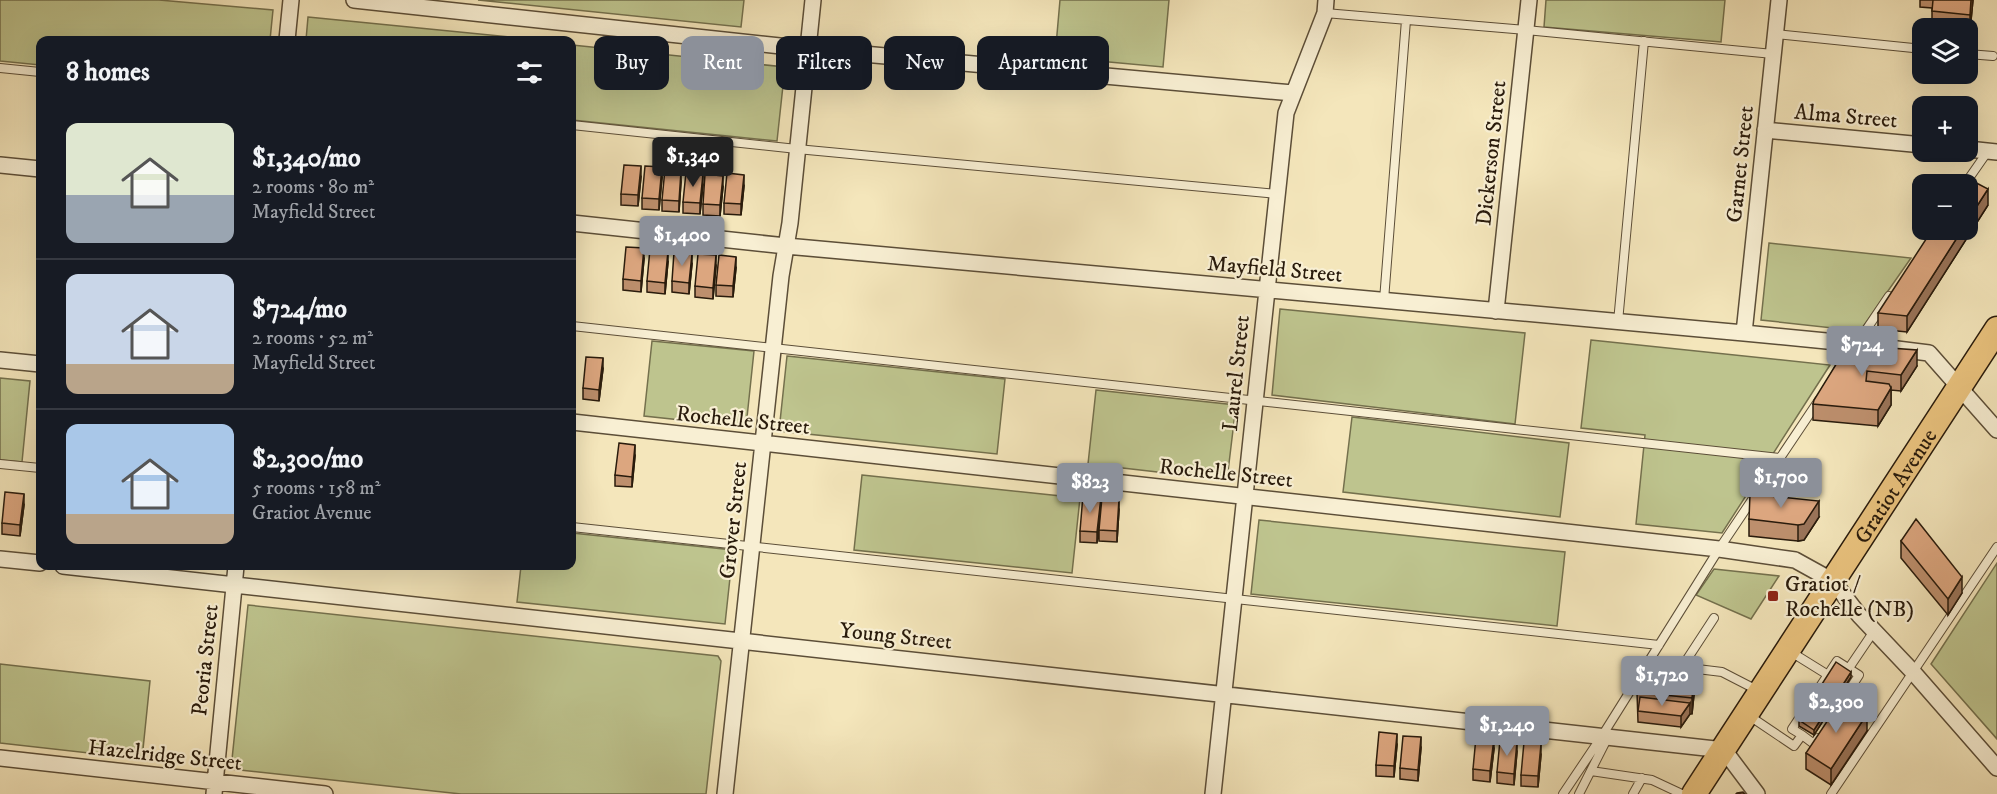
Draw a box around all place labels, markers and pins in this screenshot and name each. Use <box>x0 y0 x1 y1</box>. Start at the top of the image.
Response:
pin: $1,340 <box>644 137 742 188</box>
pin: $1,400 <box>633 216 731 267</box>
pin: $724 <box>1826 326 1898 377</box>
pin: $1,700 <box>1732 458 1830 509</box>
pin: $823 <box>1054 463 1126 514</box>
place label: Gratiot / Rochelle (NB) <box>1785 571 1914 623</box>
marker: Gratiot / Rochelle (NB) <box>1766 589 1780 603</box>
pin: $1,720 <box>1613 656 1711 707</box>
pin: $2,300 <box>1787 683 1885 734</box>
pin: $1,240 <box>1458 706 1556 757</box>

